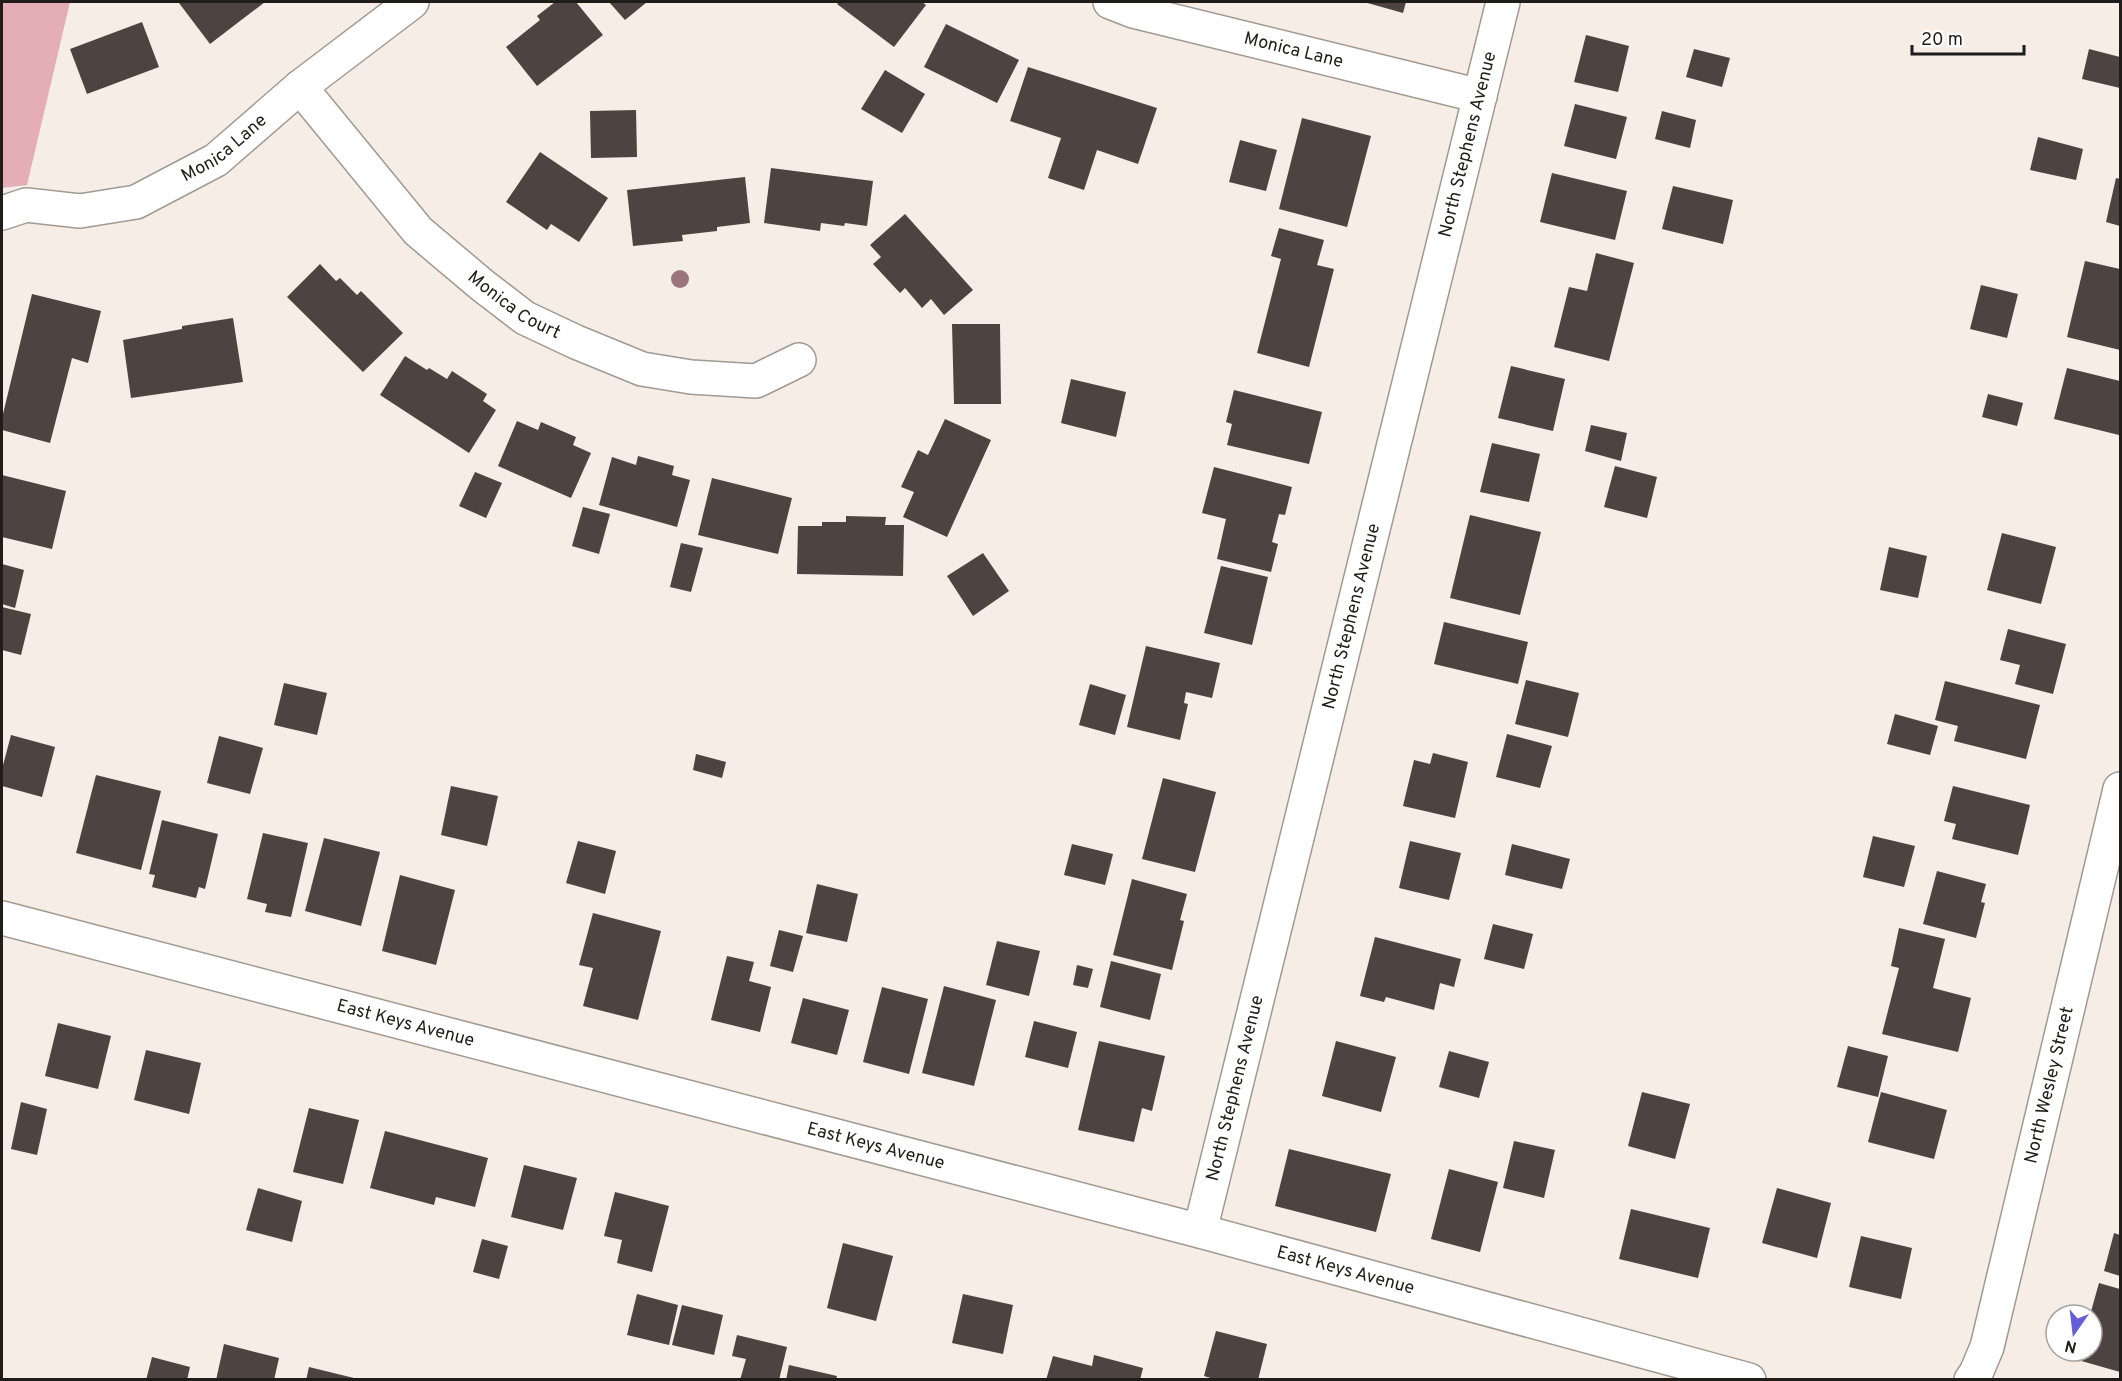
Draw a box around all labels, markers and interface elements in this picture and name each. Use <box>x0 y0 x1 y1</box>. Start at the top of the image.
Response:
scale bar <box>1912 18 2024 56</box>
street label: Monica Lane <box>1241 27 1346 74</box>
text: 20 m <box>1921 29 1963 52</box>
street label: North Stephens Avenue <box>1434 49 1502 240</box>
street label: Monica Lane <box>177 109 272 188</box>
street label: Monica Court <box>462 266 564 345</box>
street label: North Stephens Avenue <box>1318 521 1386 712</box>
street label: North Stephens Avenue <box>1201 993 1269 1184</box>
street label: East Keys Avenue <box>334 994 477 1052</box>
street label: North Wesley Street <box>2020 1004 2079 1166</box>
street label: East Keys Avenue <box>804 1117 947 1175</box>
street label: East Keys Avenue <box>1274 1241 1417 1300</box>
north arrow <box>2044 1303 2104 1363</box>
text: N <box>2063 1335 2079 1357</box>

